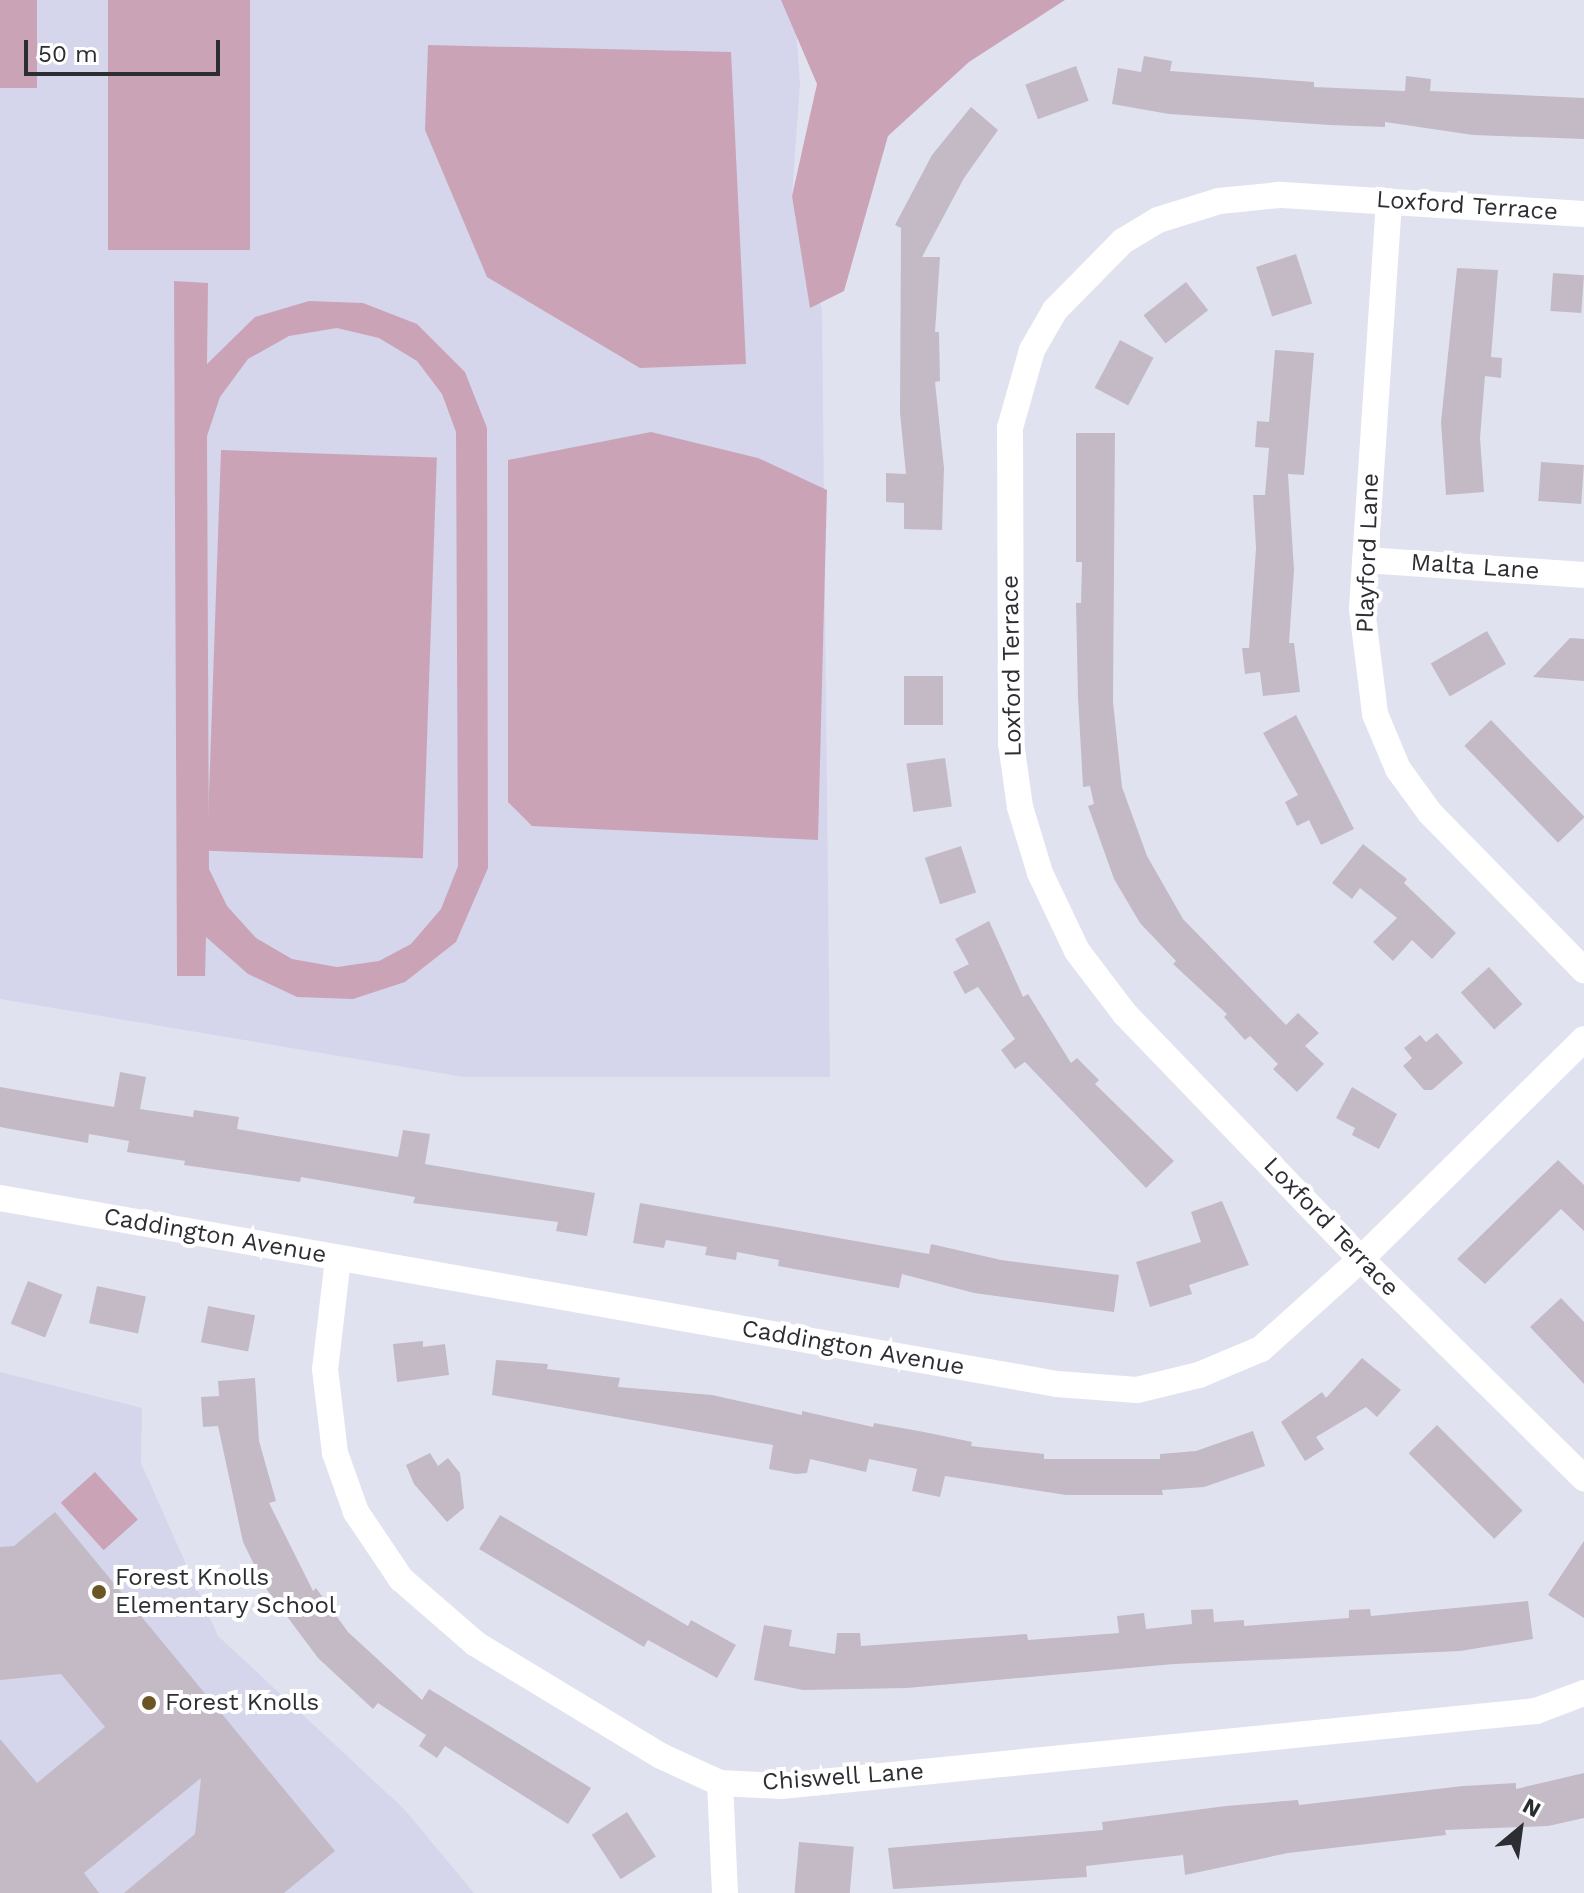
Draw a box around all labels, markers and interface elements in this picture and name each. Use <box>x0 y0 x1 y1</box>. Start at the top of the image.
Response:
scale bar <box>28 24 224 74</box>
text: 50 m <box>38 40 98 68</box>
street label: Loxford Terrace <box>1375 185 1559 227</box>
street label: Playford Lane <box>1351 473 1385 633</box>
street label: Malta Lane <box>1410 548 1540 586</box>
street label: Loxford Terrace <box>996 574 1028 758</box>
street label: Loxford Terrace <box>1257 1151 1405 1303</box>
street label: Caddington Avenue <box>101 1202 329 1270</box>
street label: Caddington Avenue <box>739 1314 967 1382</box>
place label: Forest Knolls Elementary School <box>115 1564 337 1620</box>
marker: Forest Knolls Elementary School <box>90 1583 108 1601</box>
place label: Forest Knolls <box>165 1689 319 1717</box>
marker: Forest Knolls <box>140 1694 158 1712</box>
street label: Chiswell Lane <box>761 1757 925 1797</box>
north arrow <box>1480 1789 1560 1869</box>
text: N <box>1519 1793 1545 1822</box>

